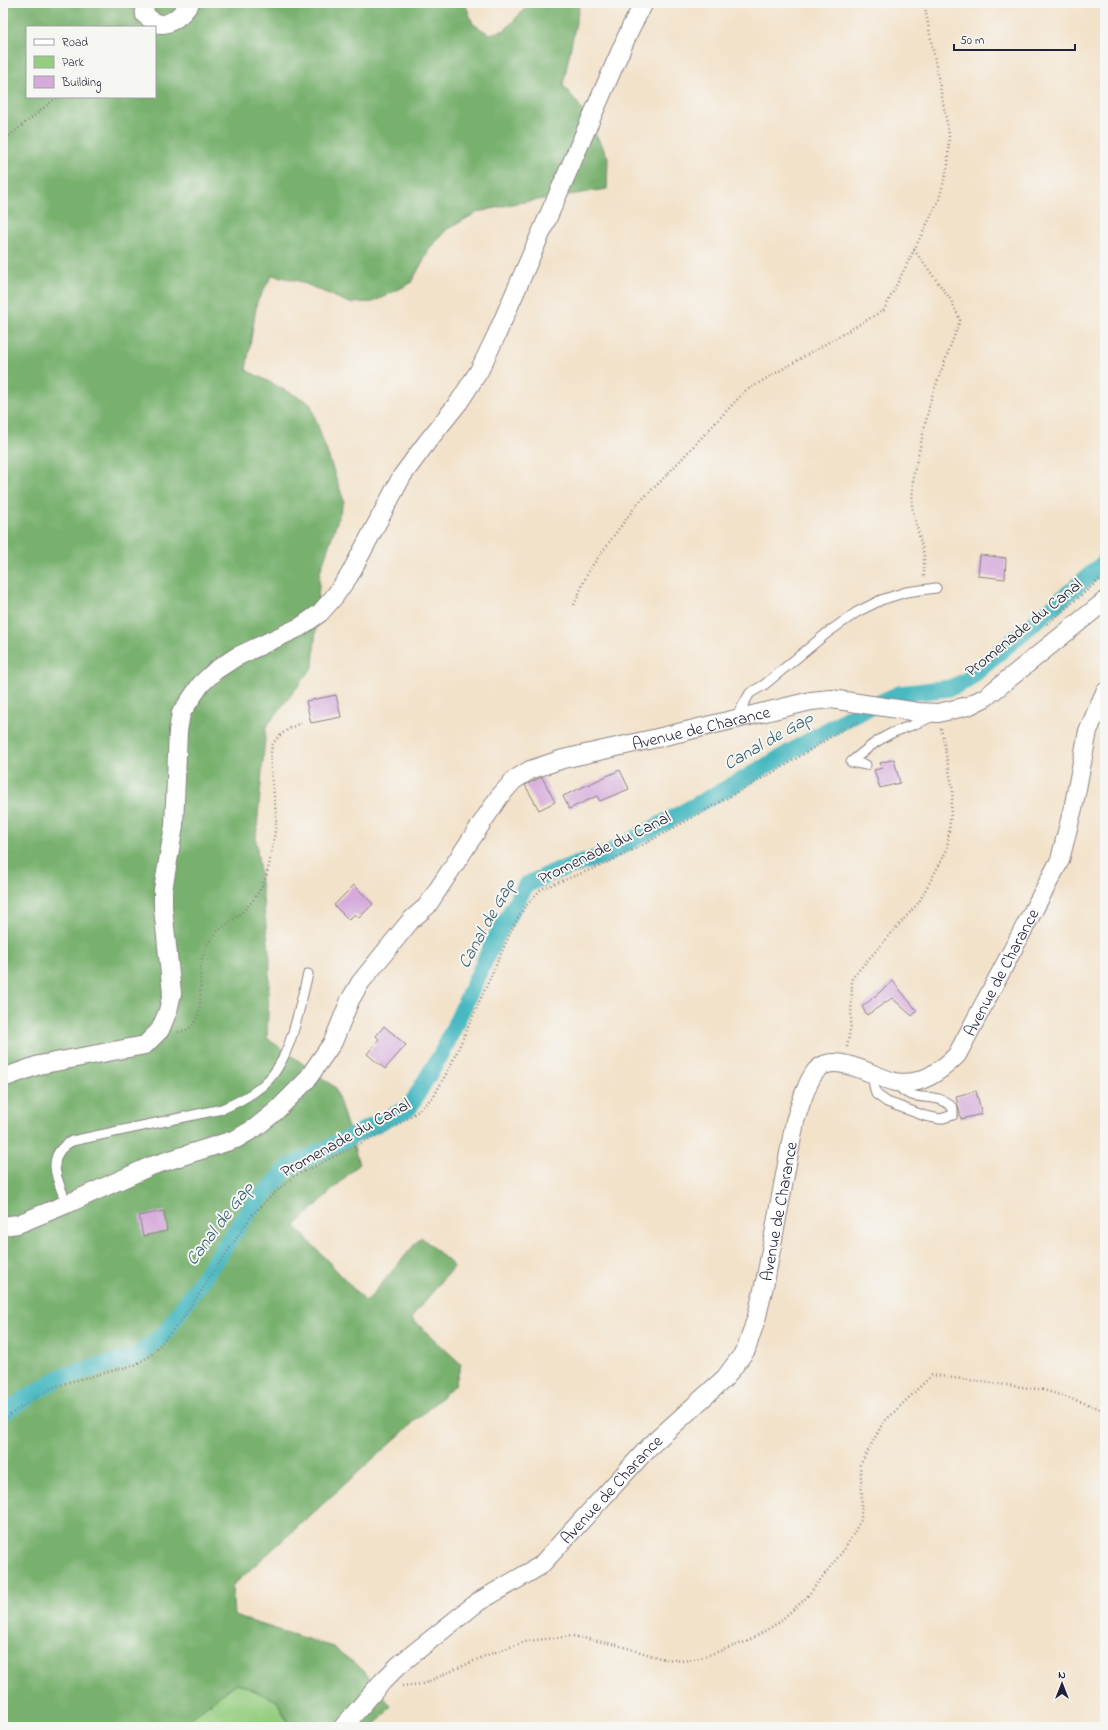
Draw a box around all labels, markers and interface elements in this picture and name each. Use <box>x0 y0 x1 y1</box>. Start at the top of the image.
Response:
legend <box>26 26 156 98</box>
scale bar <box>954 26 1075 52</box>
text: 50 m <box>960 32 984 50</box>
text: Road <box>62 34 88 52</box>
text: Park <box>62 54 84 72</box>
text: Building <box>61 74 101 93</box>
street label: Promenade du Canal <box>960 573 1088 684</box>
street label: Avenue de Charance <box>630 700 773 757</box>
water label: Canal de Gap <box>720 705 819 778</box>
street label: Promenade du Canal <box>534 805 675 891</box>
water label: Canal de Gap <box>452 873 524 974</box>
street label: Avenue de Charance <box>958 904 1046 1041</box>
street label: Promenade du Canal <box>276 1092 415 1184</box>
street label: Avenue de Charance <box>755 1139 805 1283</box>
water label: Canal de Gap <box>180 1176 262 1272</box>
street label: Avenue de Charance <box>555 1429 669 1550</box>
north arrow <box>1042 1664 1082 1704</box>
text: N <box>1058 1667 1066 1683</box>

